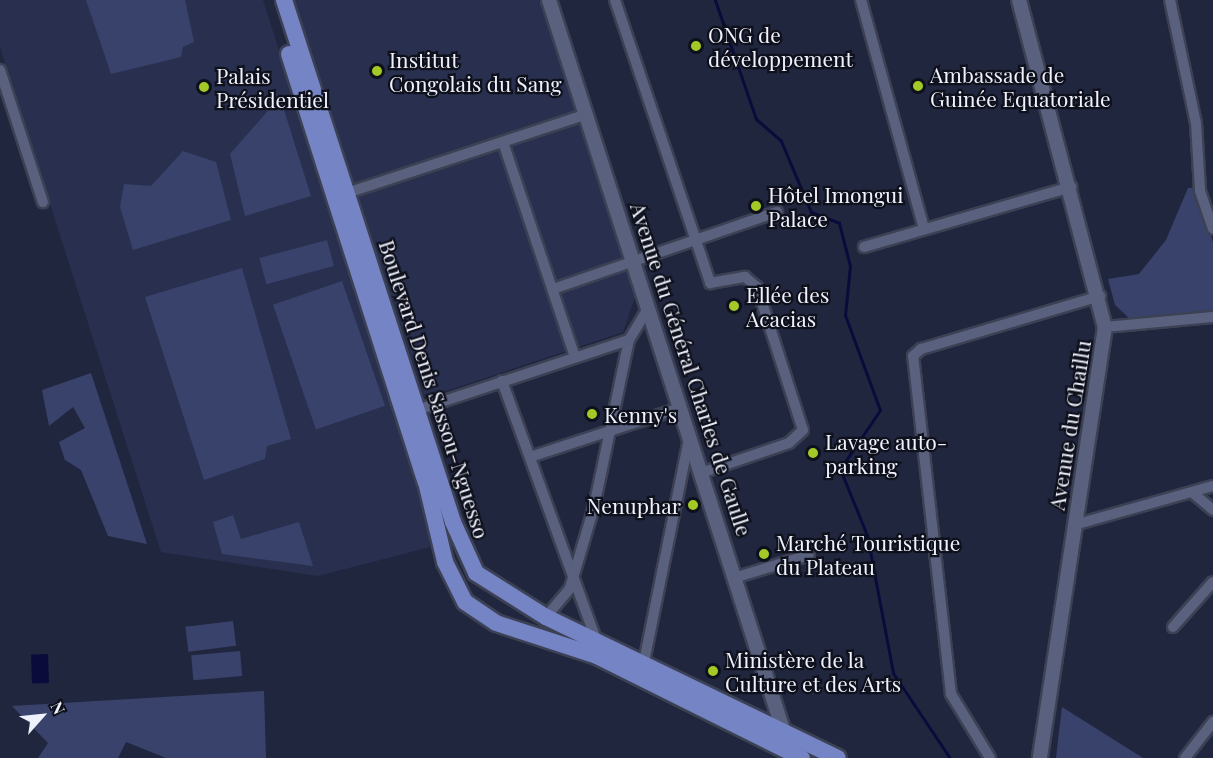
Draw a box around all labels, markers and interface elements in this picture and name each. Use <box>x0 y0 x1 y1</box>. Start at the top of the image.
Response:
place label: ONG de développement <box>708 21 853 71</box>
marker: ONG de développement <box>689 39 703 53</box>
place label: Institut Congolais du Sang <box>389 46 562 96</box>
place label: Ambassade de Guinée Equatoriale <box>930 61 1111 111</box>
place label: Palais Présidentiel <box>216 62 329 112</box>
marker: Institut Congolais du Sang <box>370 64 384 78</box>
marker: Ambassade de Guinée Equatoriale <box>911 79 925 93</box>
marker: Palais Présidentiel <box>197 80 211 94</box>
place label: Hôtel Imongui Palace <box>768 181 903 231</box>
street label: Avenue du Général Charles de Gaulle <box>626 199 758 539</box>
marker: Hôtel Imongui Palace <box>749 199 763 213</box>
street label: Boulevard Denis Sassou-Nguesso <box>375 237 495 541</box>
place label: Ellée des Acacias <box>746 281 829 331</box>
marker: Ellée des Acacias <box>727 299 741 313</box>
street label: Avenue du Chaillu <box>1043 338 1095 512</box>
place label: Kenny's <box>604 401 677 427</box>
marker: Kenny's <box>585 407 599 421</box>
place label: Lavage auto- parking <box>825 428 947 478</box>
marker: Lavage auto- parking <box>806 446 820 460</box>
place label: Nenuphar <box>587 492 681 518</box>
marker: Nenuphar <box>686 498 700 512</box>
place label: Marché Touristique du Plateau <box>776 529 961 579</box>
marker: Marché Touristique du Plateau <box>757 547 771 561</box>
place label: Ministère de la Culture et des Arts <box>725 646 902 696</box>
marker: Ministère de la Culture et des Arts <box>706 664 720 678</box>
north arrow <box>12 686 72 746</box>
text: N <box>47 698 70 718</box>

